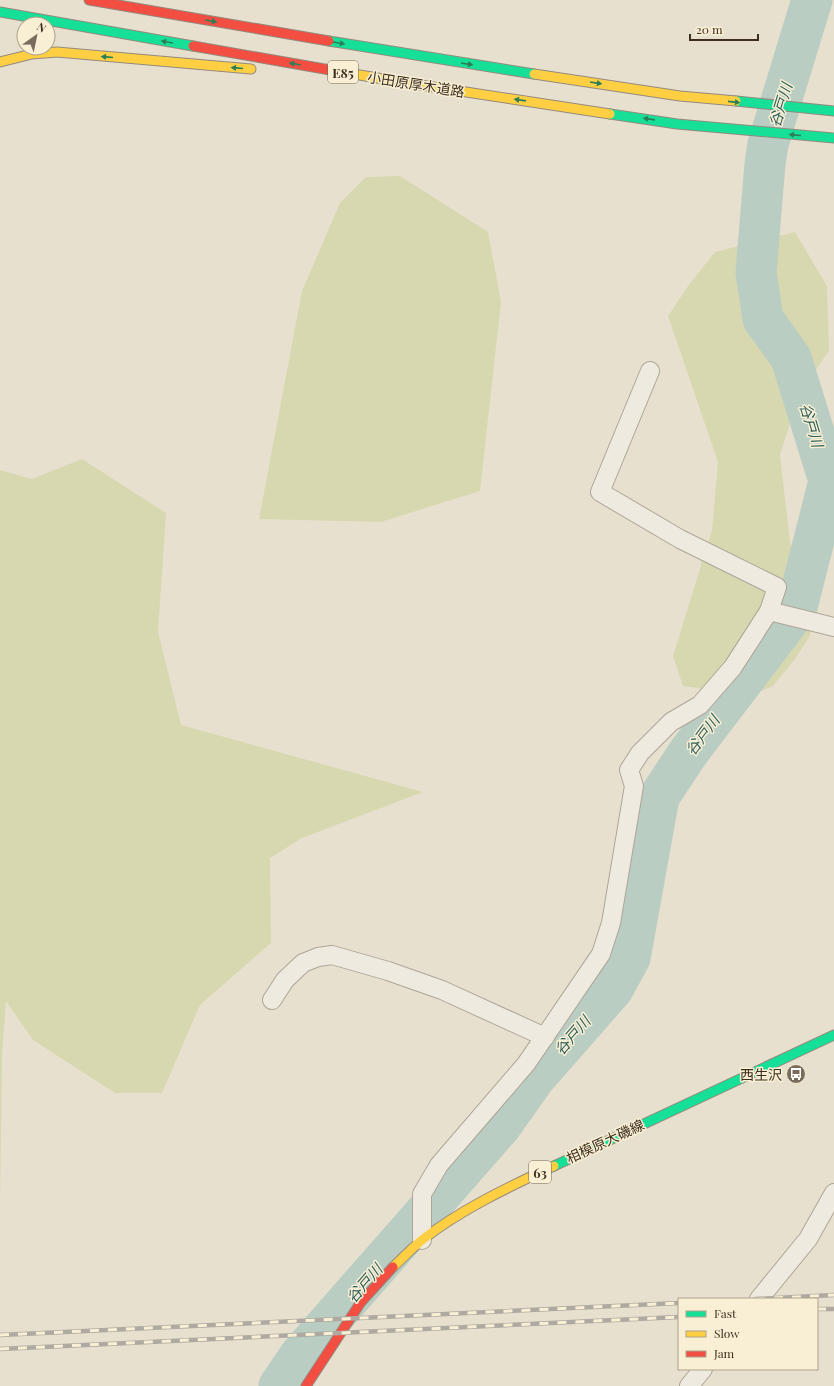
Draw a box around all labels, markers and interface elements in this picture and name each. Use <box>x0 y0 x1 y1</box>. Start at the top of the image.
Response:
north arrow <box>16 16 56 56</box>
scale bar <box>690 16 758 42</box>
one-way arrow <box>204 18 217 24</box>
text: N <box>34 19 49 36</box>
text: 20 m <box>696 21 723 37</box>
one-way arrow <box>161 38 173 44</box>
one-way arrow <box>333 40 345 46</box>
one-way arrow <box>101 53 113 60</box>
one-way arrow <box>289 61 301 67</box>
road number: E85 <box>328 61 358 83</box>
one-way arrow <box>461 61 473 67</box>
one-way arrow <box>231 65 243 71</box>
street label: 小田原厚木道路 <box>366 67 466 101</box>
water label: 谷戸川 <box>764 79 797 129</box>
one-way arrow <box>589 81 602 87</box>
one-way arrow <box>514 97 526 103</box>
one-way arrow <box>728 98 740 105</box>
one-way arrow <box>643 116 655 122</box>
one-way arrow <box>789 131 801 138</box>
water label: 谷戸川 <box>796 401 829 451</box>
water label: 谷戸川 <box>680 709 725 759</box>
water label: 谷戸川 <box>550 1010 596 1059</box>
bus stop icon: 西生沢 <box>785 1063 807 1085</box>
place label: 西生沢 <box>740 1065 782 1084</box>
street label: 相模原大磯線 <box>563 1115 647 1167</box>
road number: 63 <box>529 1161 551 1183</box>
water label: 谷戸川 <box>342 1258 388 1307</box>
legend <box>678 1298 818 1370</box>
text: Fast <box>714 1305 737 1321</box>
text: Slow <box>714 1325 740 1341</box>
text: Jam <box>713 1345 735 1361</box>

